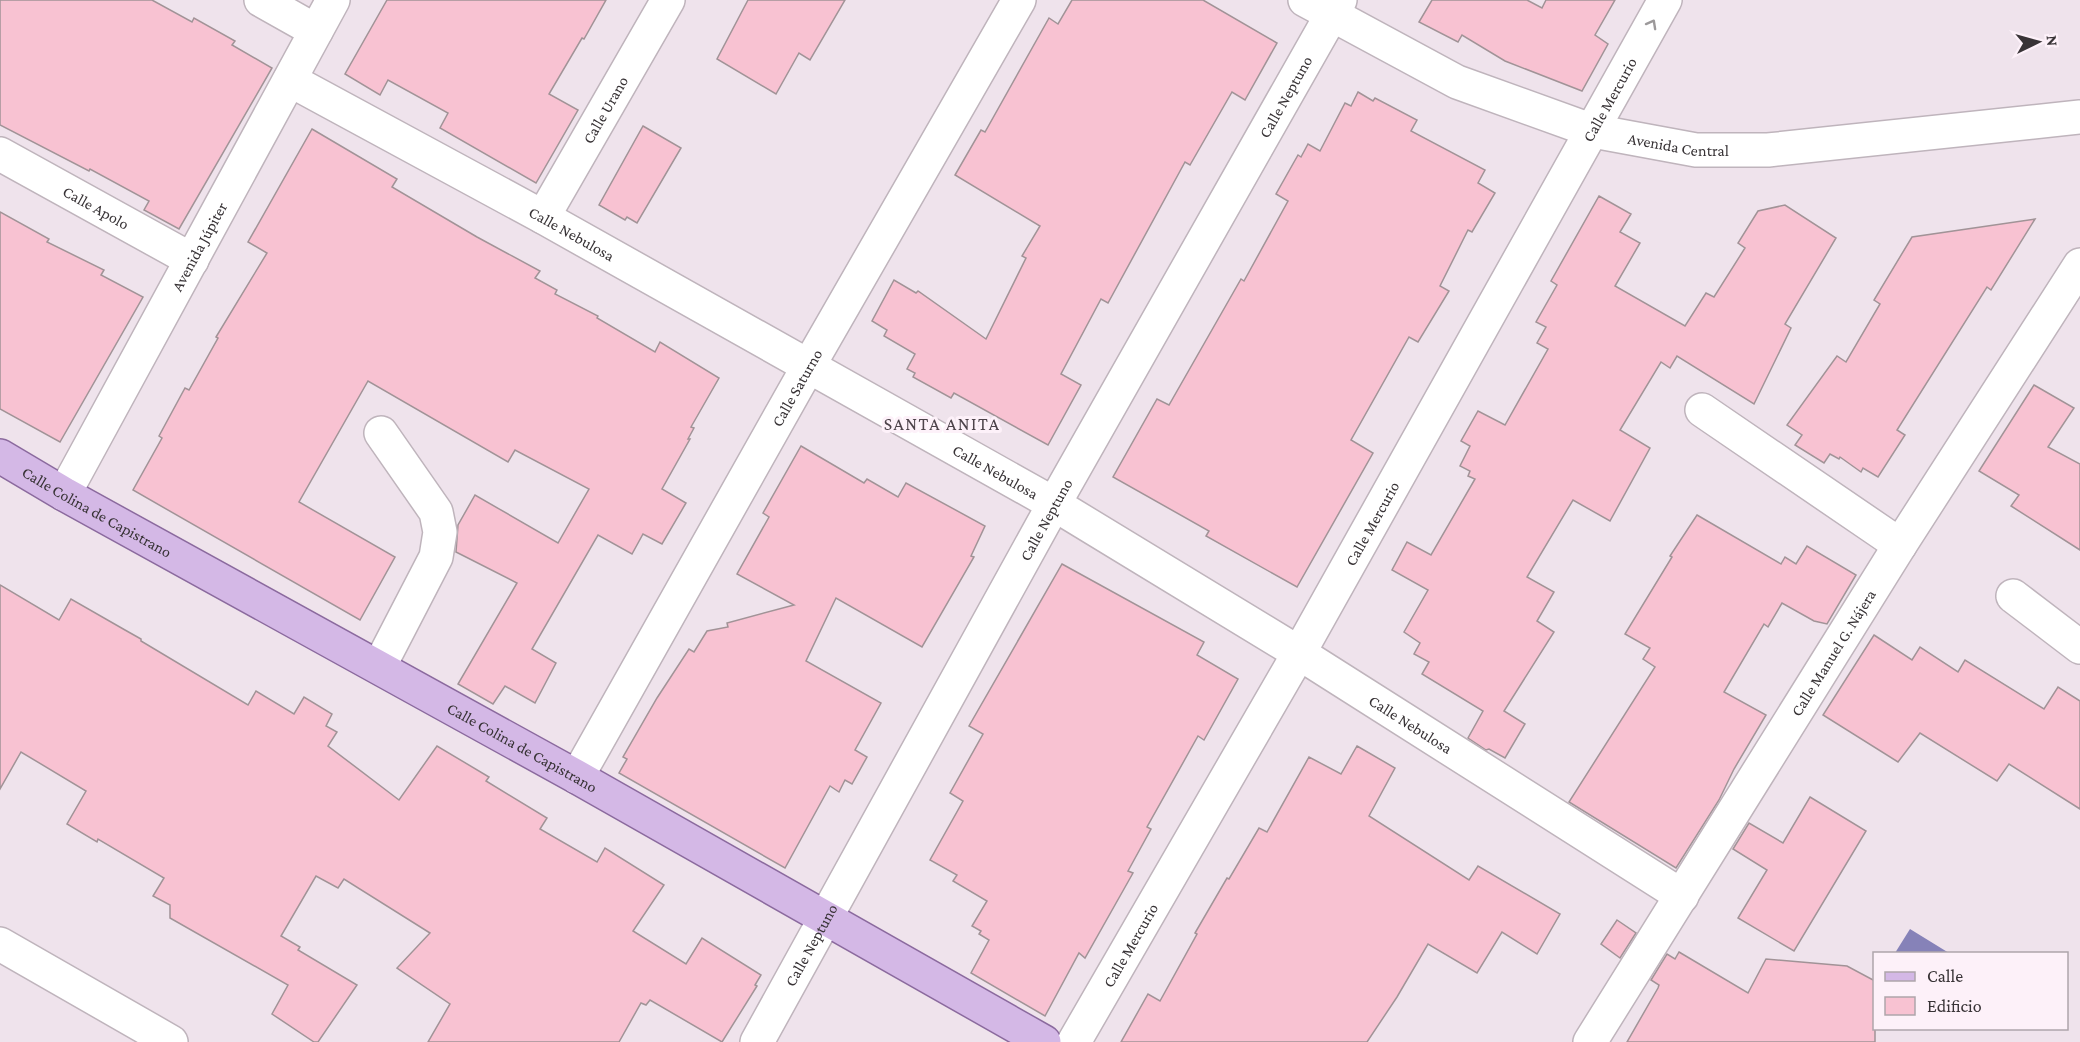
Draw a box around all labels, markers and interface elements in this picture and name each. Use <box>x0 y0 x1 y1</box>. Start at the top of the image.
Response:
north arrow <box>2008 12 2068 72</box>
one-way arrow <box>1645 20 1656 30</box>
text: N <box>2044 35 2061 47</box>
street label: Calle Neptuno <box>1255 53 1315 140</box>
street label: Calle Mercurio <box>1579 54 1640 144</box>
street label: Calle Urano <box>579 73 631 146</box>
street label: Avenida Central <box>1627 129 1729 159</box>
street label: Calle Apolo <box>60 182 132 232</box>
street label: Avenida Júpiter <box>168 199 230 294</box>
street label: Calle Nebulosa <box>526 203 618 264</box>
street label: Calle Saturno <box>768 346 825 429</box>
district label: SANTA ANITA <box>884 414 1000 434</box>
street label: Calle Nebulosa <box>950 441 1042 502</box>
street label: Calle Colina de Capistrano <box>19 463 175 560</box>
street label: Calle Neptuno <box>1016 475 1075 563</box>
street label: Calle Mercurio <box>1341 478 1402 568</box>
street label: Calle Manuel G. Nájera <box>1787 586 1879 719</box>
street label: Calle Nebulosa <box>1366 691 1456 757</box>
street label: Calle Colina de Capistrano <box>445 699 600 795</box>
street label: Calle Mercurio <box>1099 900 1161 990</box>
street label: Calle Neptuno <box>781 901 840 989</box>
legend <box>1873 952 2068 1030</box>
text: Calle <box>1927 966 1963 986</box>
text: Edificio <box>1927 996 1982 1016</box>

